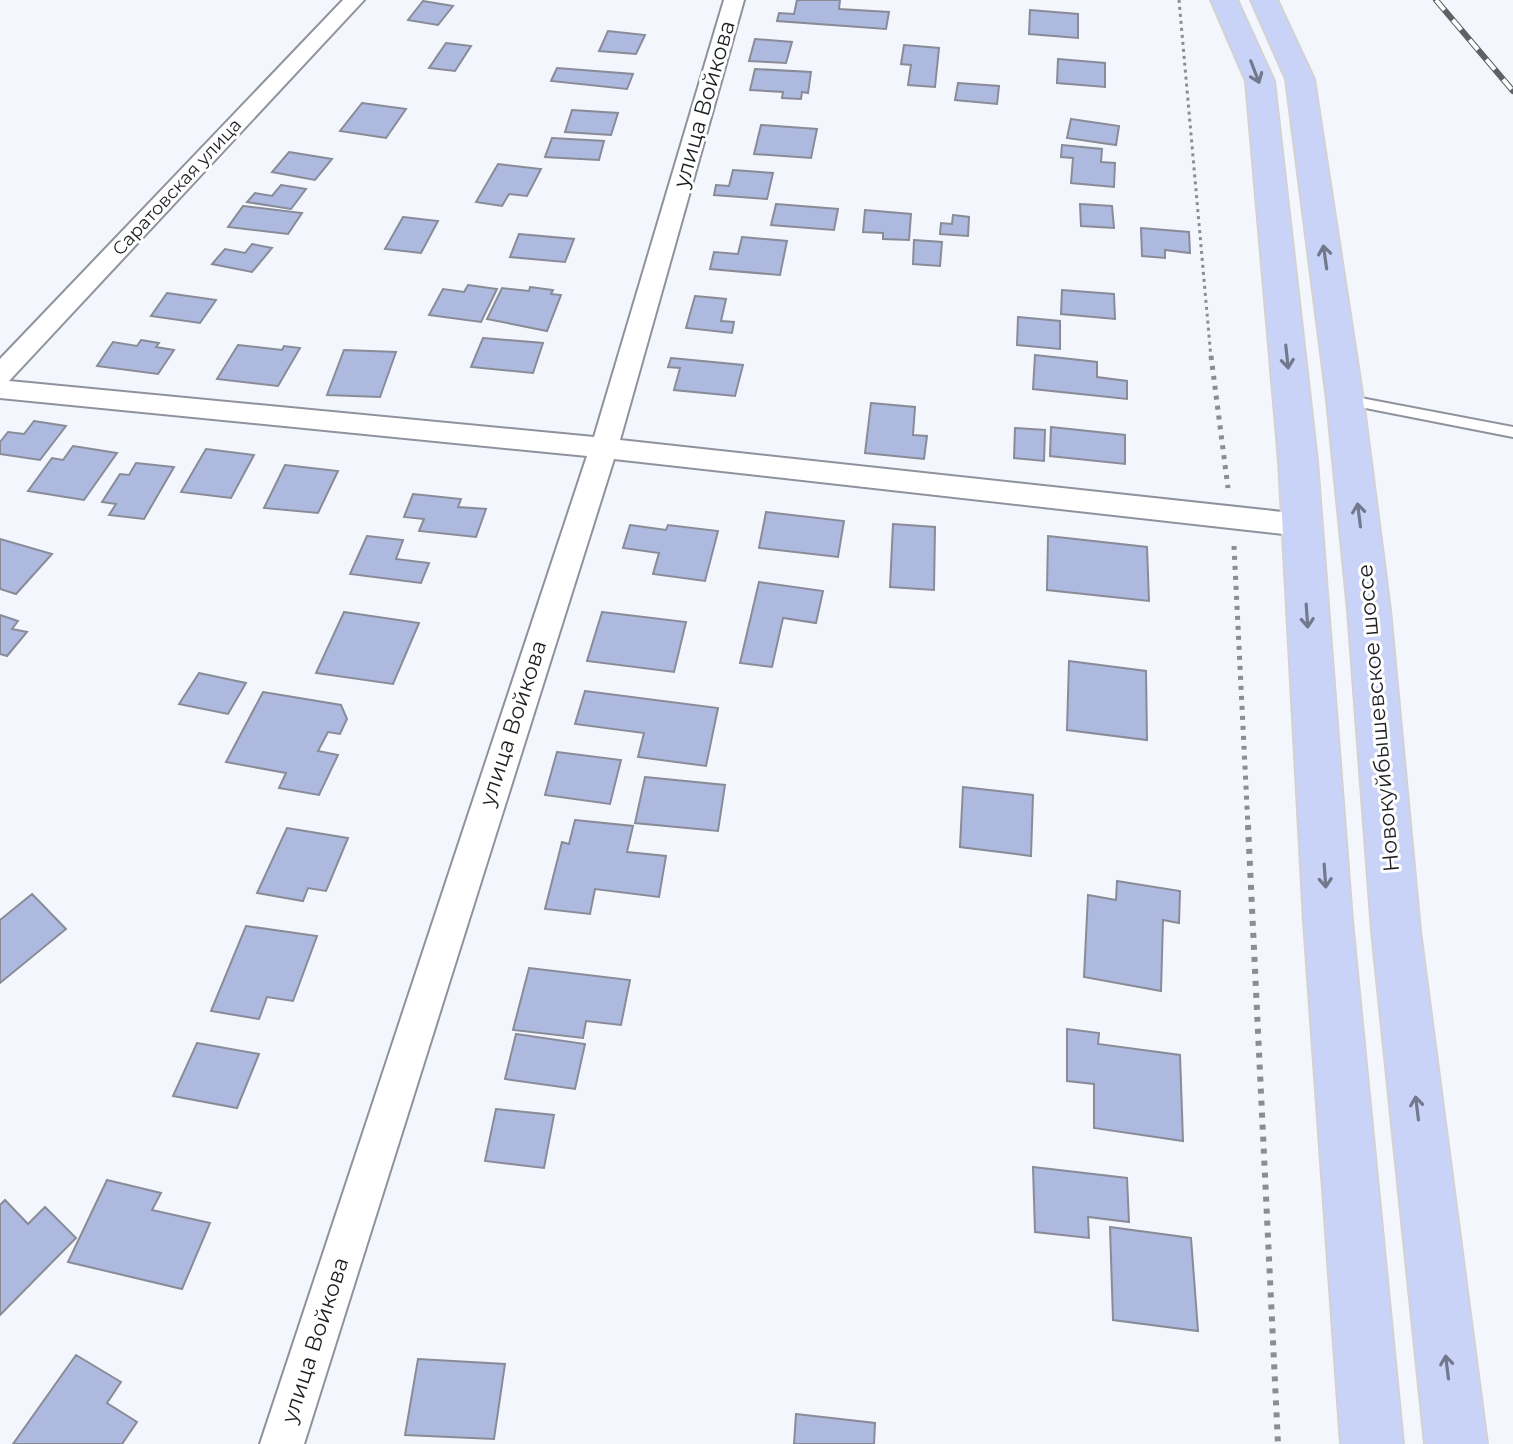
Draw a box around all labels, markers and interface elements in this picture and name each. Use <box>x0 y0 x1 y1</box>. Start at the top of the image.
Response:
street label: улица Войкова <box>667 17 741 192</box>
one-way arrow <box>1249 59 1263 84</box>
street label: Саратовская улица <box>108 114 246 260</box>
one-way arrow <box>1318 244 1333 271</box>
one-way arrow <box>1280 343 1295 370</box>
one-way arrow <box>1351 502 1366 529</box>
street label: Новокуйбышевское шоссе <box>1351 563 1405 873</box>
one-way arrow <box>1300 602 1315 629</box>
street label: улица Войкова <box>473 637 553 810</box>
one-way arrow <box>1318 862 1333 889</box>
one-way arrow <box>1409 1095 1424 1122</box>
street label: улица Войкова <box>275 1254 355 1427</box>
one-way arrow <box>1439 1354 1454 1380</box>

